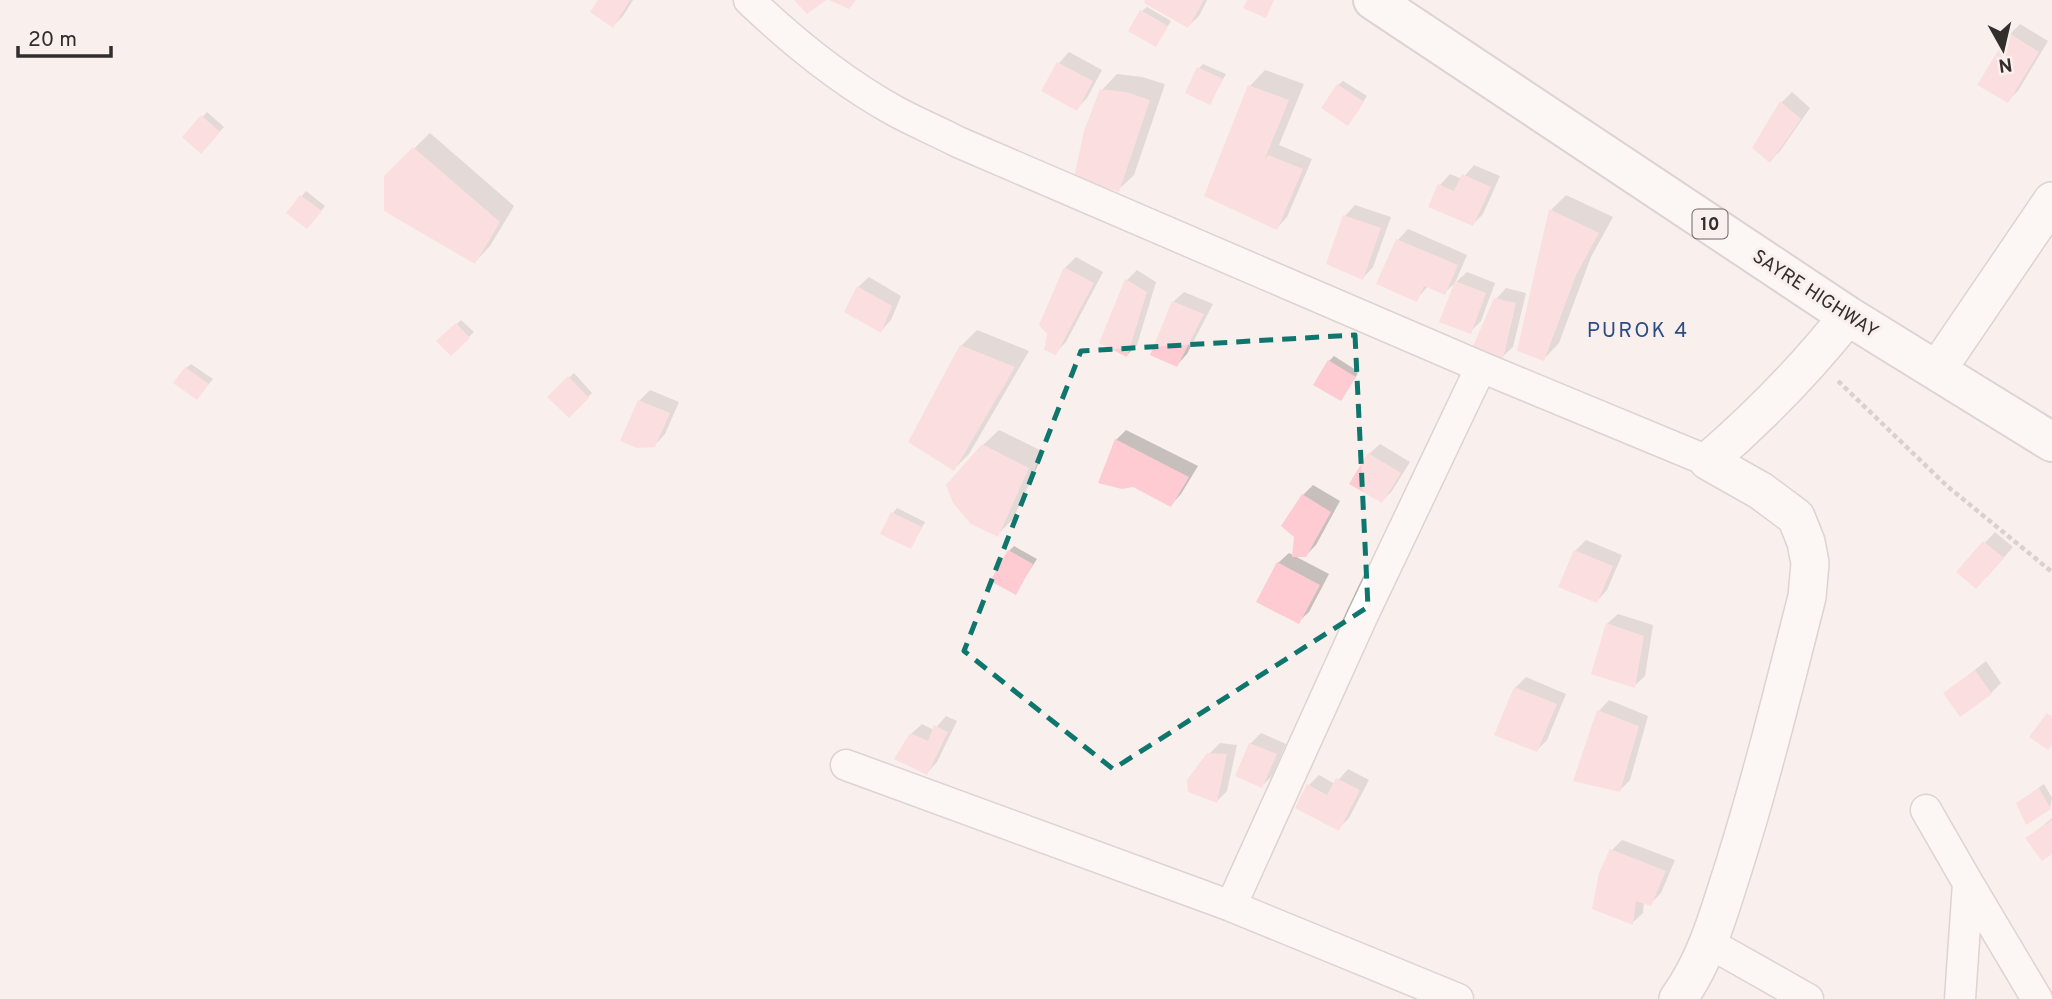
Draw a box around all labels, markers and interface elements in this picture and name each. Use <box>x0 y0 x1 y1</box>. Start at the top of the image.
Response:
scale bar <box>18 14 110 58</box>
north arrow <box>1968 14 2038 84</box>
text: 20 m <box>28 27 77 54</box>
text: N <box>1997 51 2014 77</box>
road number: 10 <box>1692 210 1728 238</box>
street label: SAYRE HIGHWAY <box>1747 245 1882 344</box>
district label: PUROK 4 <box>1587 318 1689 345</box>

